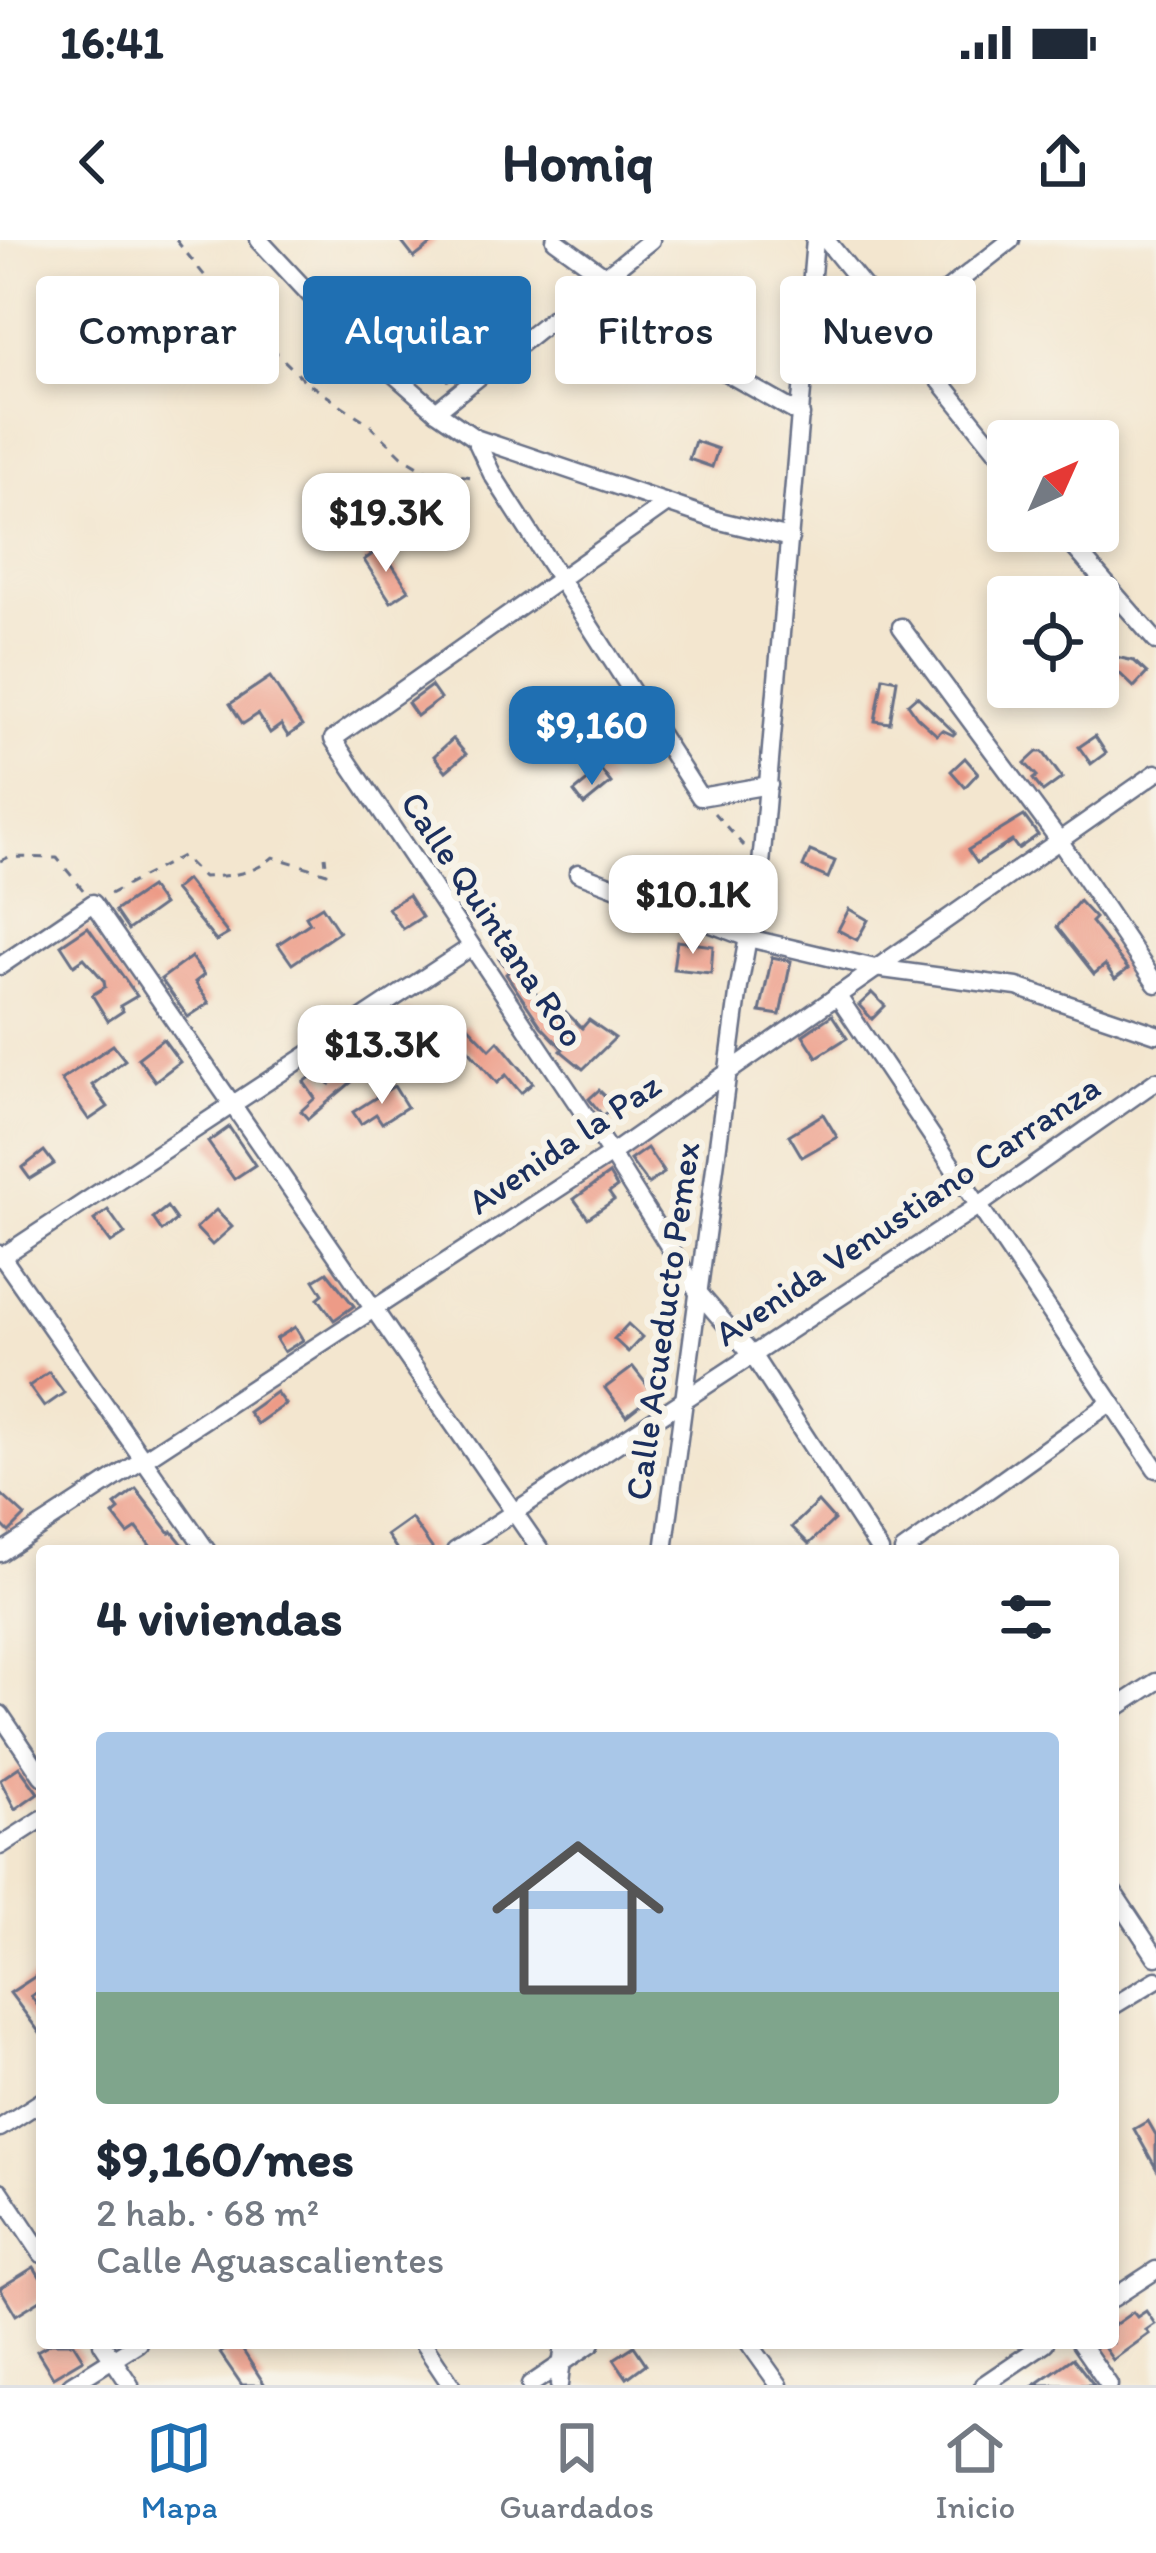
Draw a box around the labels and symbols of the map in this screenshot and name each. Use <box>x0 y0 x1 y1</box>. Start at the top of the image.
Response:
north arrow <box>987 420 1119 552</box>
pin: $19.3K <box>288 473 484 575</box>
pin: $9,160 <box>494 686 690 788</box>
street label: Calle Quintana Roo <box>392 783 594 1055</box>
pin: $10.1K <box>595 855 791 957</box>
pin: $13.3K <box>284 1005 480 1107</box>
street label: Avenida la Paz <box>460 1063 668 1223</box>
street label: Avenida Venustiano Carranza <box>706 1065 1108 1355</box>
street label: Calle Acueducto Pemex <box>616 1139 708 1503</box>

